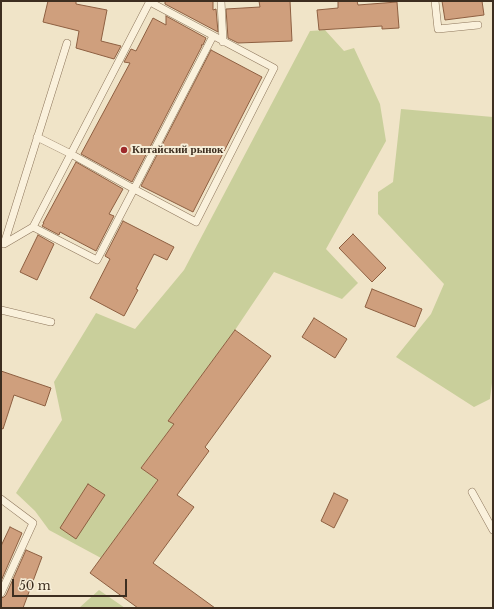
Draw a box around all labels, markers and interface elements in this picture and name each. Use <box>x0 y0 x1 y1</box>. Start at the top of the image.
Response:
place label: Китайский рынок <box>132 143 223 157</box>
marker: Китайский рынок <box>119 145 129 155</box>
scale bar <box>14 571 129 597</box>
text: 50 m <box>19 578 51 593</box>

